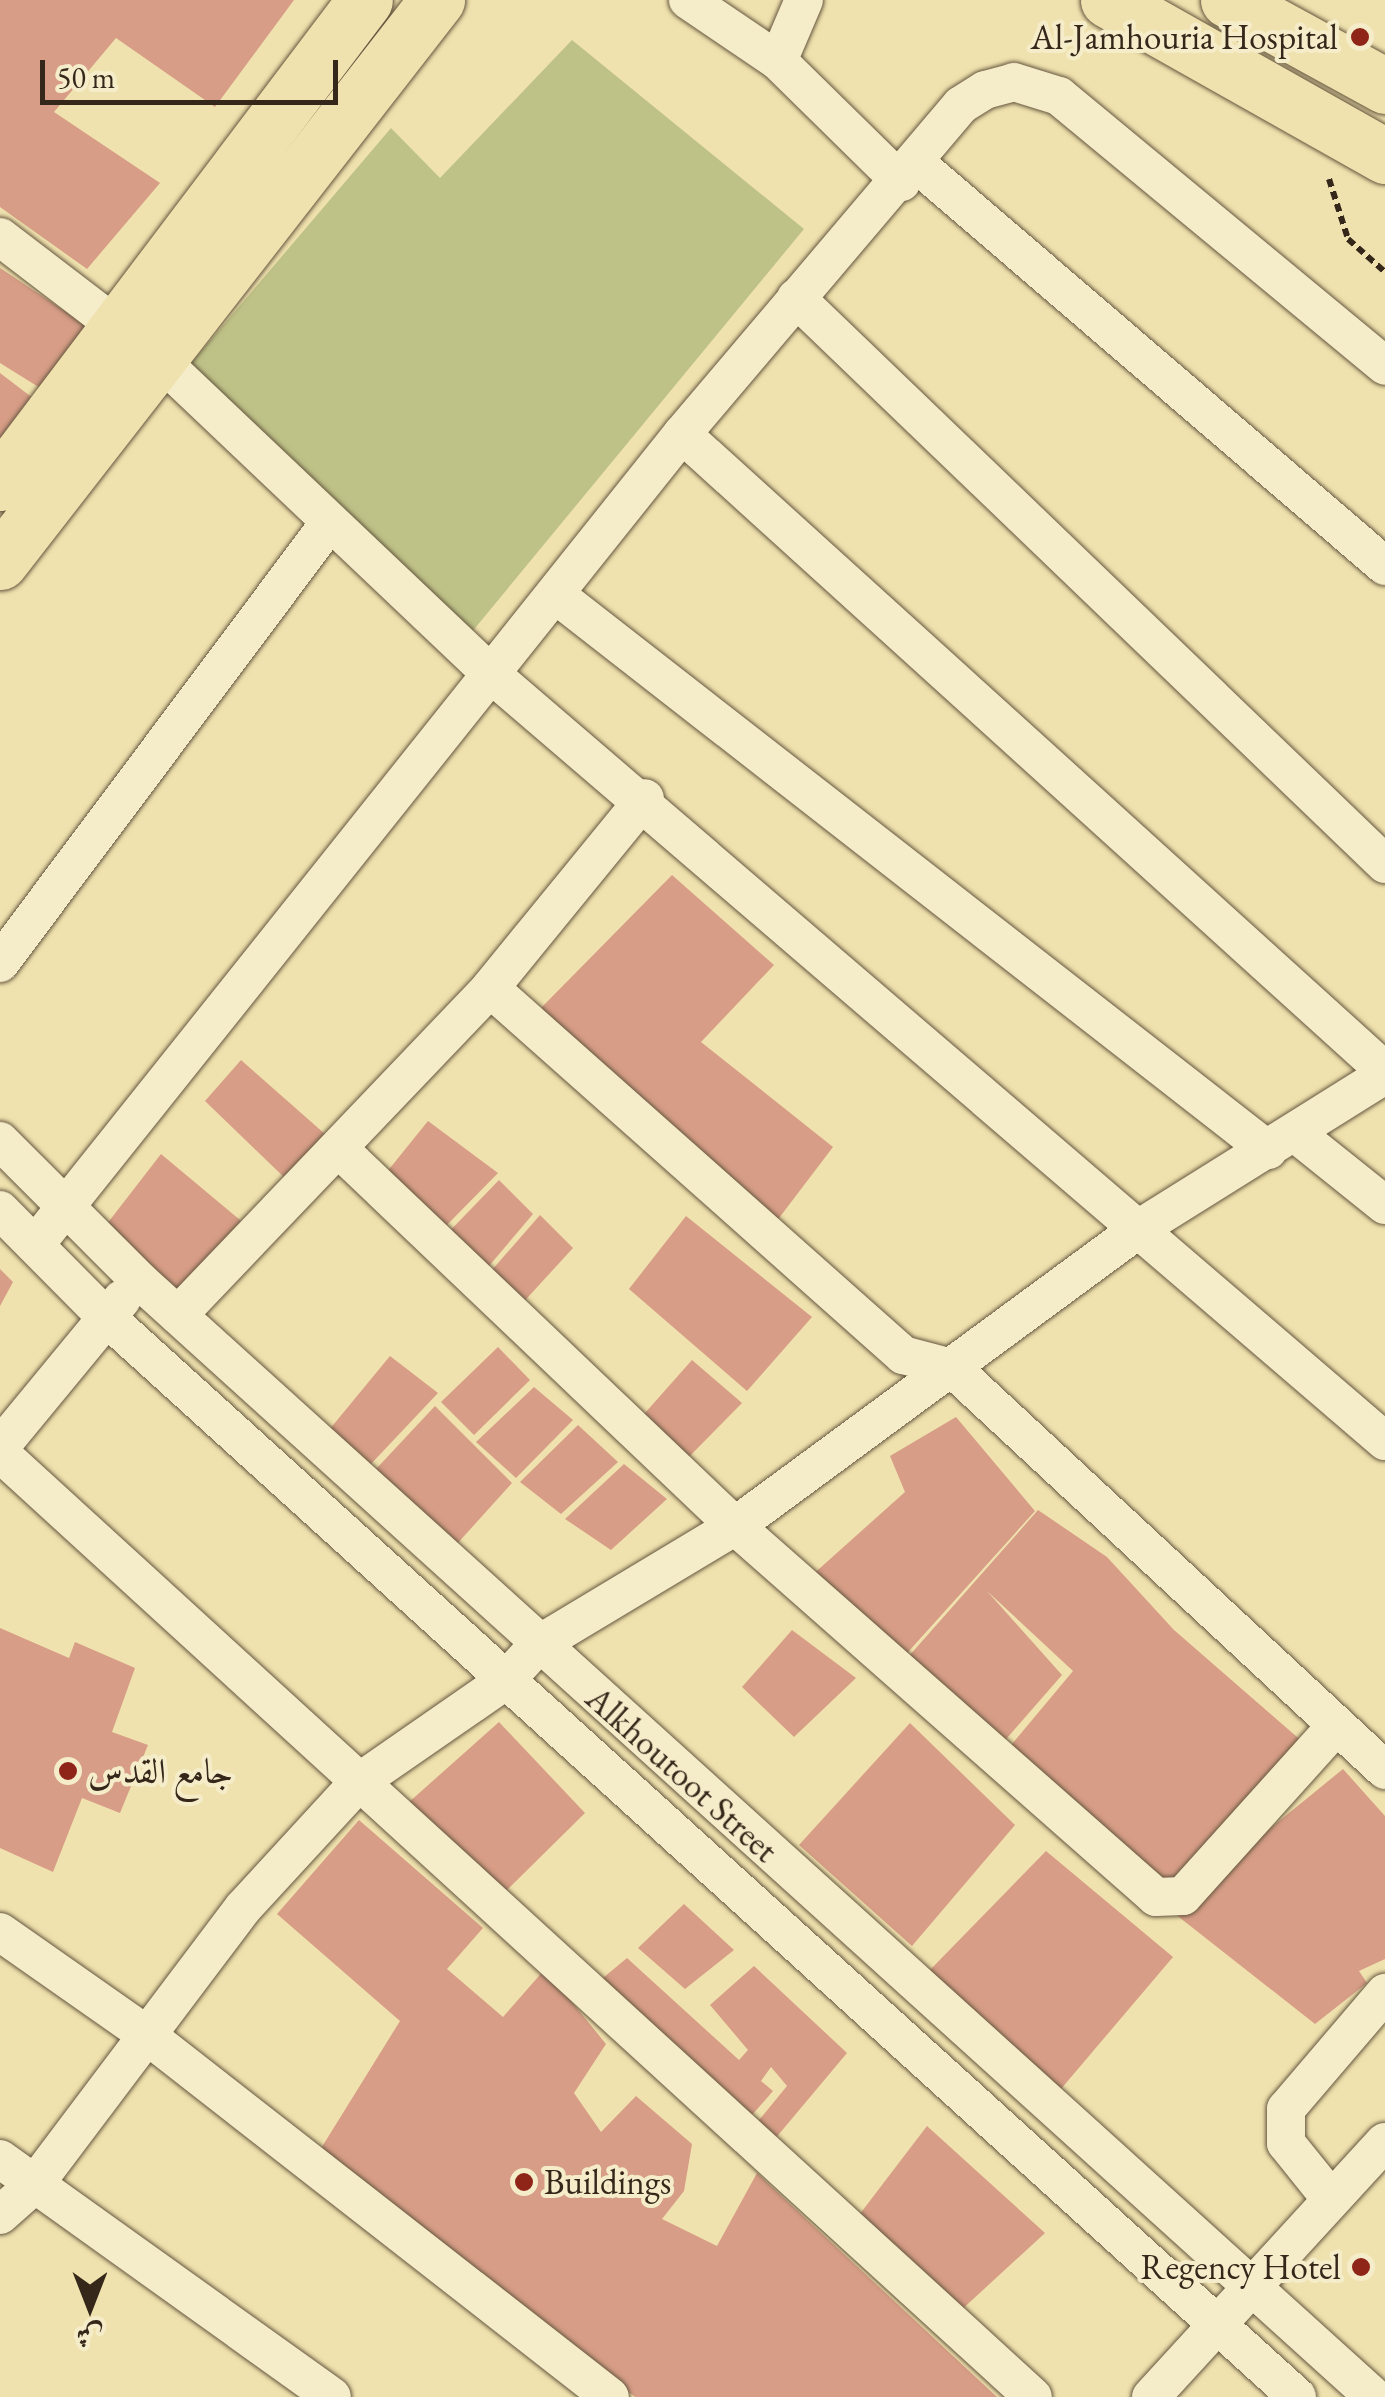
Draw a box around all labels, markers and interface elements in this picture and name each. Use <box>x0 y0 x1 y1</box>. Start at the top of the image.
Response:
place label: Al-Jamhouria Hospital <box>1031 16 1338 58</box>
marker: Al-Jamhouria Hospital <box>1347 24 1373 50</box>
scale bar <box>45 40 342 102</box>
text: 50 m <box>57 58 115 97</box>
street label: Alkhoutoot Street <box>578 1677 786 1871</box>
place label: جامع القدس <box>88 1750 233 1792</box>
marker: جامع القدس <box>57 1760 79 1782</box>
place label: Buildings <box>544 2161 671 2203</box>
marker: Buildings <box>513 2171 535 2193</box>
place label: Regency Hotel <box>1140 2246 1341 2288</box>
marker: Regency Hotel <box>1350 2256 1372 2278</box>
north arrow <box>40 2257 140 2357</box>
text: ش <box>76 2319 104 2355</box>

